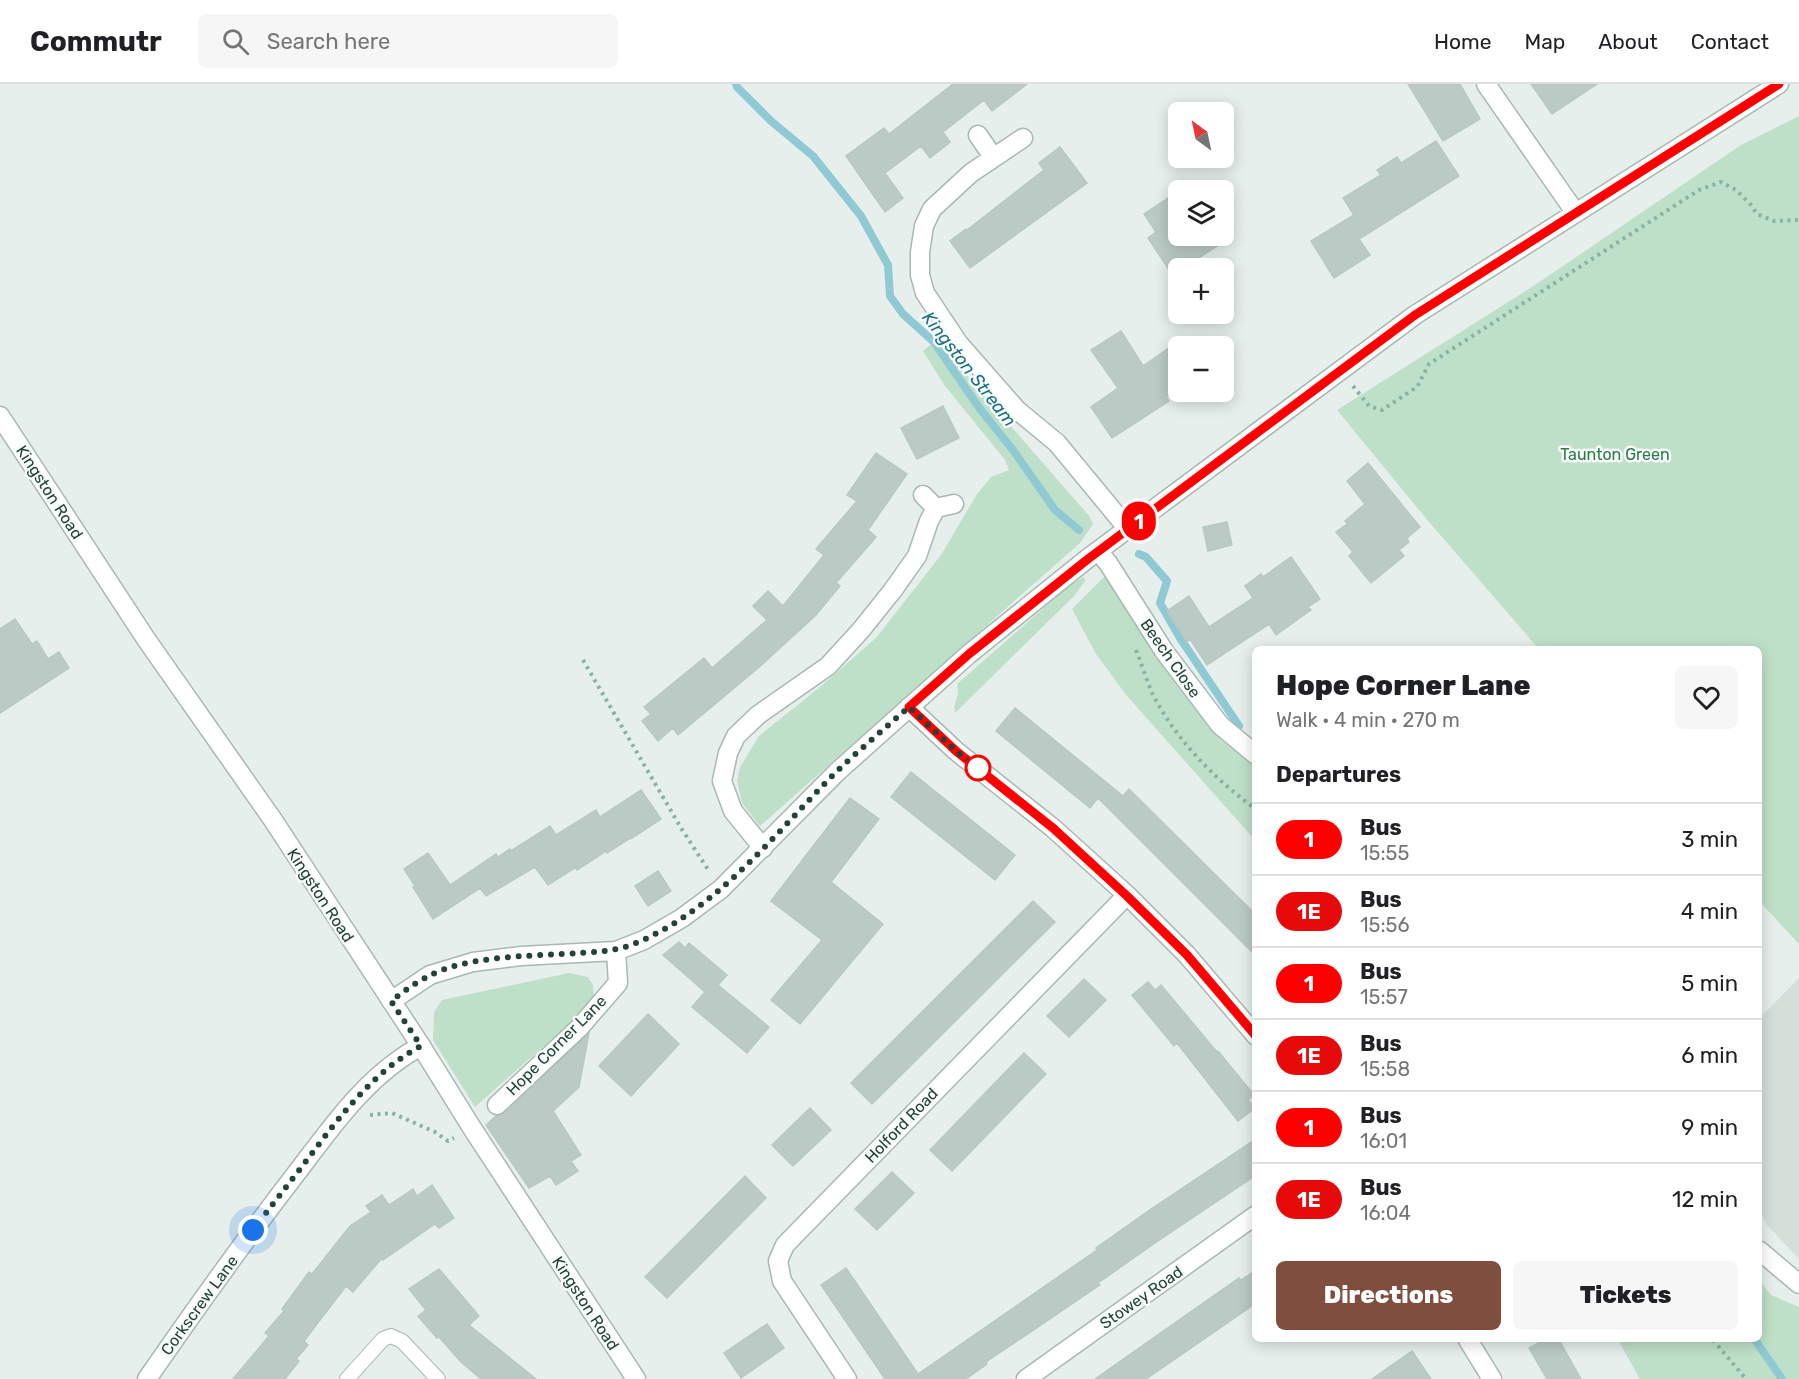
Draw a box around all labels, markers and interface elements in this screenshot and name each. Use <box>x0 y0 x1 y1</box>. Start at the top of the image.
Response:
search box <box>198 14 618 68</box>
text: Commutr <box>30 25 162 58</box>
icon: search <box>219 25 252 58</box>
text: Search here <box>267 28 390 55</box>
text: Home <box>1434 29 1491 54</box>
text: Map <box>1524 29 1565 54</box>
text: About <box>1598 29 1658 54</box>
text: Contact <box>1691 29 1769 54</box>
north arrow <box>1168 102 1234 168</box>
map controls <box>1168 102 1234 402</box>
button: layers <box>1168 180 1234 246</box>
button: + <box>1168 258 1234 324</box>
water label: Kingston Stream <box>917 307 1021 431</box>
button: − <box>1168 336 1234 402</box>
street label: Kingston Road <box>12 442 87 543</box>
park label: Taunton Green <box>1560 445 1670 464</box>
line badge: 1 <box>1120 502 1158 540</box>
text: 1 <box>1134 509 1144 534</box>
street label: Beech Close <box>1136 615 1205 701</box>
button: heart <box>1675 666 1738 729</box>
text: Hope Corner Lane <box>1276 669 1530 702</box>
text: Walk · 4 min · 270 m <box>1276 708 1460 732</box>
unlabelled marker <box>965 755 991 781</box>
text: Departures <box>1276 761 1401 788</box>
text: Bus <box>1360 814 1402 841</box>
text: 3 min <box>1681 826 1738 853</box>
text: 1 <box>1304 827 1314 852</box>
text: 15:55 <box>1360 841 1409 865</box>
street label: Kingston Road <box>283 845 358 946</box>
text: Bus <box>1360 886 1402 913</box>
text: 4 min <box>1681 898 1738 925</box>
text: 1E <box>1297 899 1321 924</box>
text: 15:56 <box>1360 913 1410 937</box>
text: Bus <box>1360 958 1402 985</box>
text: 5 min <box>1681 970 1738 997</box>
text: 1 <box>1304 971 1314 996</box>
text: 15:57 <box>1360 985 1408 1009</box>
street label: Hope Corner Lane <box>502 991 610 1099</box>
text: Bus <box>1360 1030 1402 1057</box>
text: 6 min <box>1681 1042 1738 1069</box>
text: 1E <box>1297 1043 1321 1068</box>
text: 15:58 <box>1360 1057 1410 1081</box>
street label: Holford Road <box>861 1084 942 1167</box>
text: Bus <box>1360 1102 1402 1129</box>
text: 9 min <box>1681 1114 1738 1141</box>
text: 1 <box>1304 1115 1314 1140</box>
text: 16:01 <box>1360 1129 1407 1153</box>
text: Bus <box>1360 1174 1402 1201</box>
text: 12 min <box>1672 1186 1738 1213</box>
text: 1E <box>1297 1187 1321 1212</box>
text: 16:04 <box>1360 1201 1411 1225</box>
your location <box>238 1215 268 1245</box>
street label: Corkscrew Lane <box>157 1252 242 1359</box>
street label: Kingston Road <box>548 1253 623 1354</box>
button: Directions <box>1276 1261 1501 1330</box>
button: Tickets <box>1513 1261 1738 1330</box>
street label: Stowey Road <box>1096 1262 1186 1333</box>

